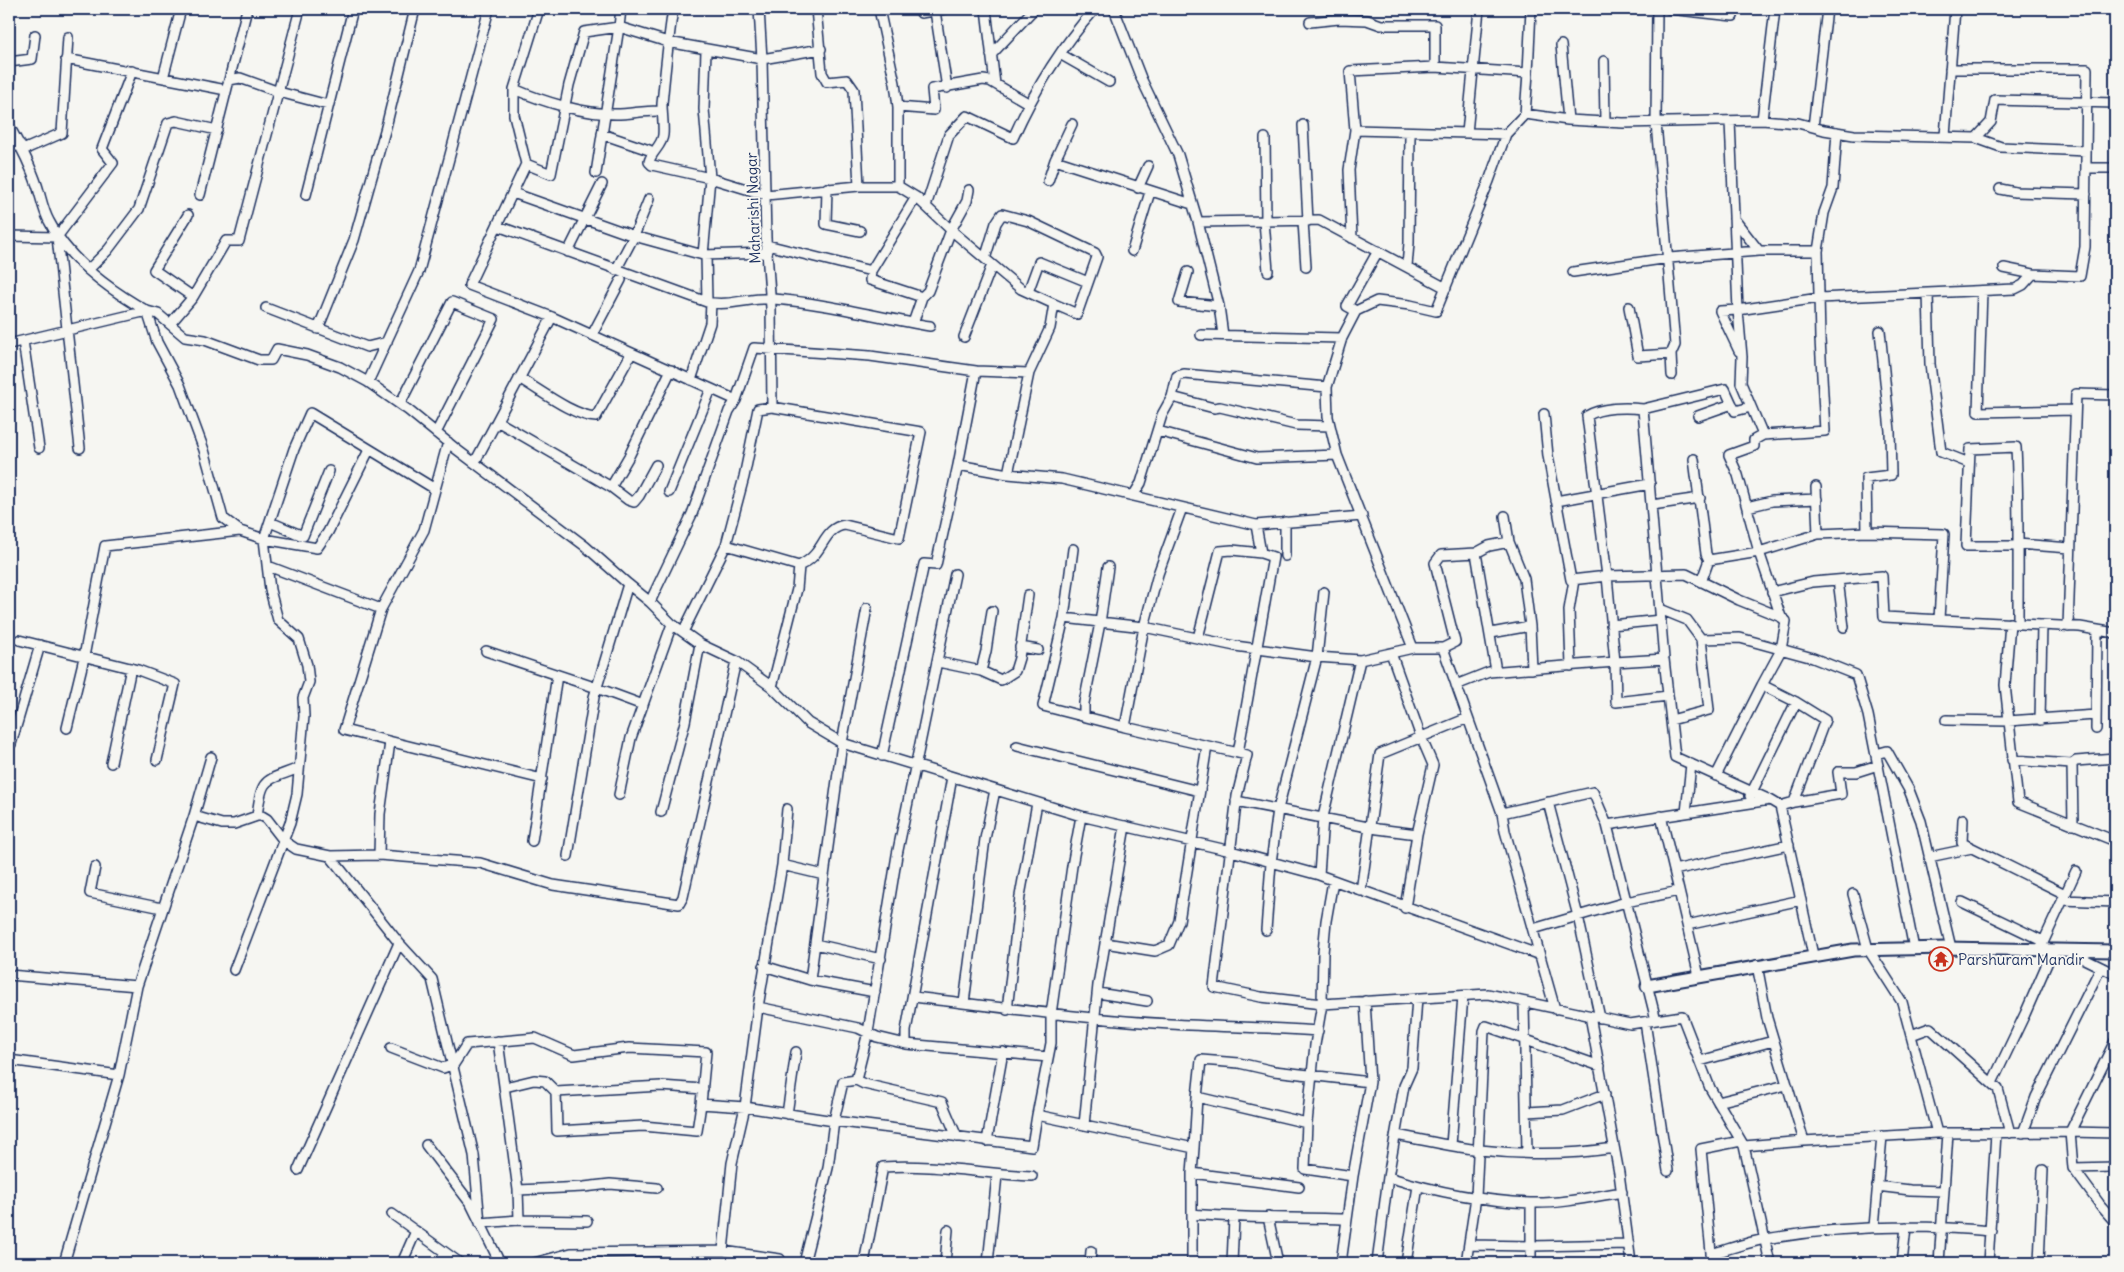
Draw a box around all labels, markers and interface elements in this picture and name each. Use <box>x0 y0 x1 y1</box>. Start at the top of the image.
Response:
street label: Maharishi Nagar <box>742 152 764 264</box>
temple icon: Parshuram Mandir <box>1928 946 1954 972</box>
place label: Parshuram Mandir <box>1958 950 2084 969</box>

